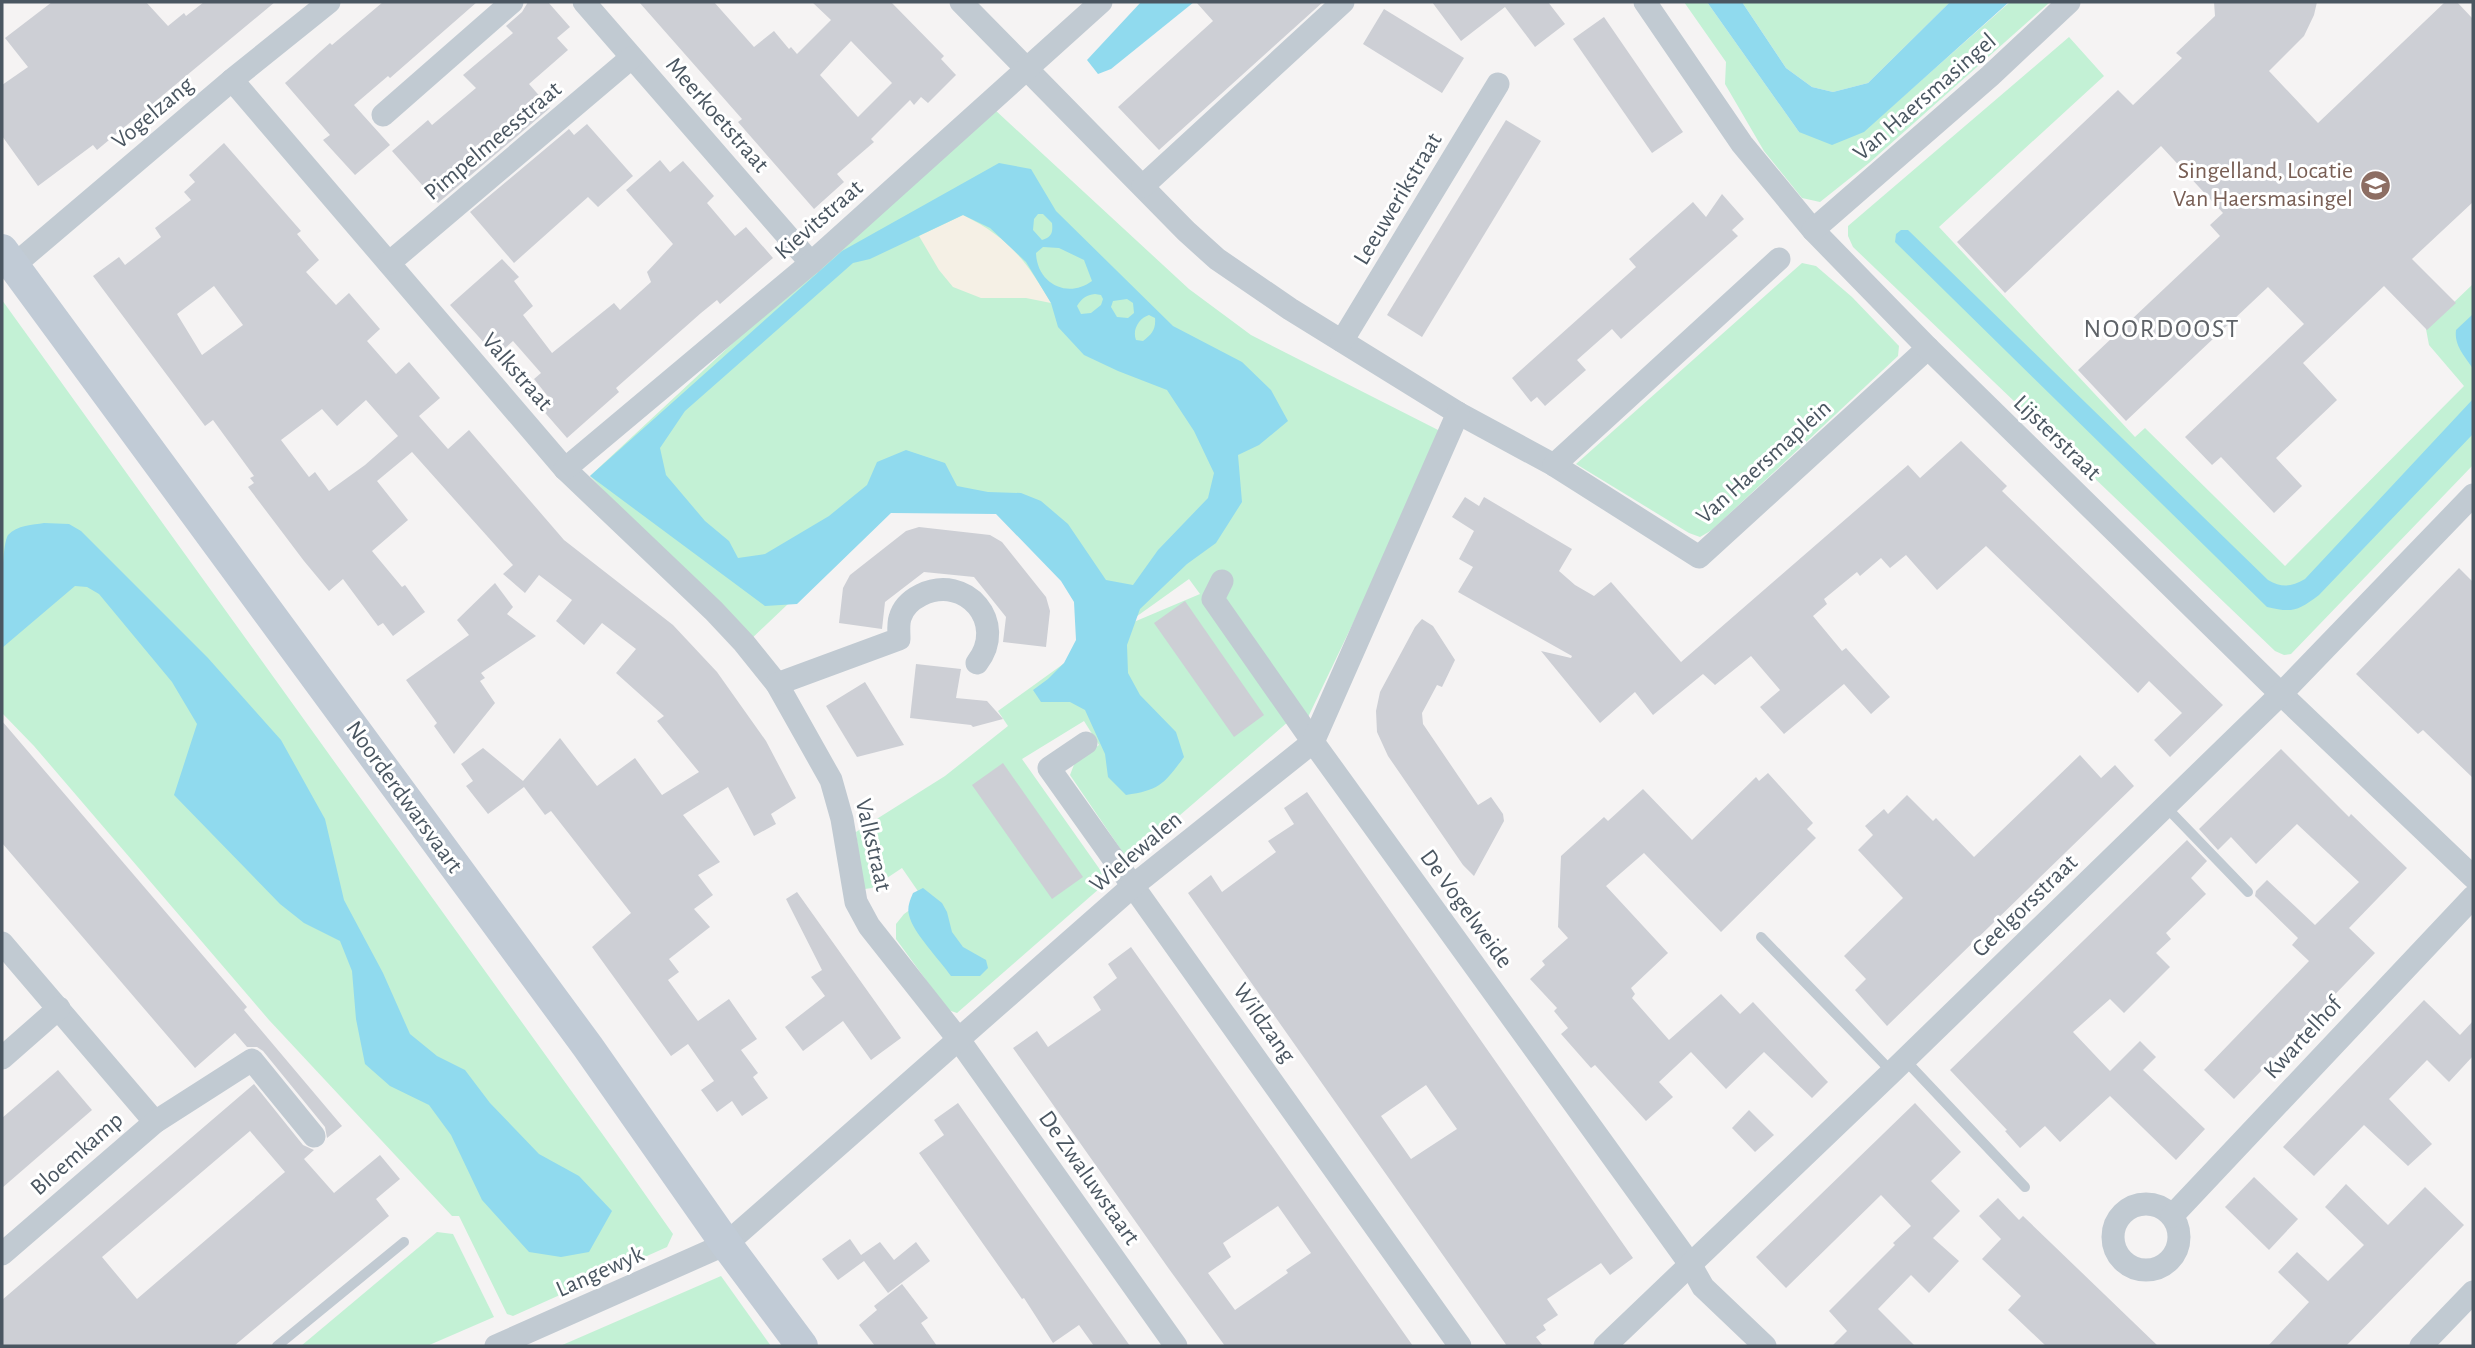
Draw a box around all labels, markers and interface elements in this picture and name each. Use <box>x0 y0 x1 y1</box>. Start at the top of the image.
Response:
street label: Van Haersmasingel <box>1849 29 2001 165</box>
street label: Meerkoetstraat <box>661 53 773 177</box>
street label: Vogelzang <box>108 72 198 154</box>
street label: Pimpelmeesstraat <box>420 77 566 205</box>
street label: Leeuwerikstraat <box>1349 129 1447 269</box>
place label: Singelland, Locatie Van Haersmasingel <box>2173 159 2353 211</box>
school or university icon: Singelland, Locatie Van Haersmasingel <box>2359 168 2393 202</box>
street label: Kievitstraat <box>771 175 868 264</box>
district label: NOORDOOST <box>2083 316 2241 342</box>
street label: Valkstraat <box>477 329 557 416</box>
street label: Lijsterstraat <box>2009 391 2106 485</box>
street label: Van Haersmaplein <box>1692 396 1836 528</box>
street label: Noorderdwarsvaart <box>341 717 467 878</box>
street label: Valkstraat <box>851 796 895 894</box>
street label: Wielewalen <box>1086 807 1186 897</box>
street label: De Vogelweide <box>1415 845 1517 973</box>
street label: Geelgorsstraat <box>1968 850 2082 962</box>
street label: Wildzang <box>1228 979 1300 1067</box>
street label: Kwartelhof <box>2259 991 2348 1084</box>
street label: De Zwaluwstaart <box>1034 1107 1144 1250</box>
street label: Bloemkamp <box>26 1108 128 1200</box>
street label: Langewyk <box>552 1242 648 1302</box>

